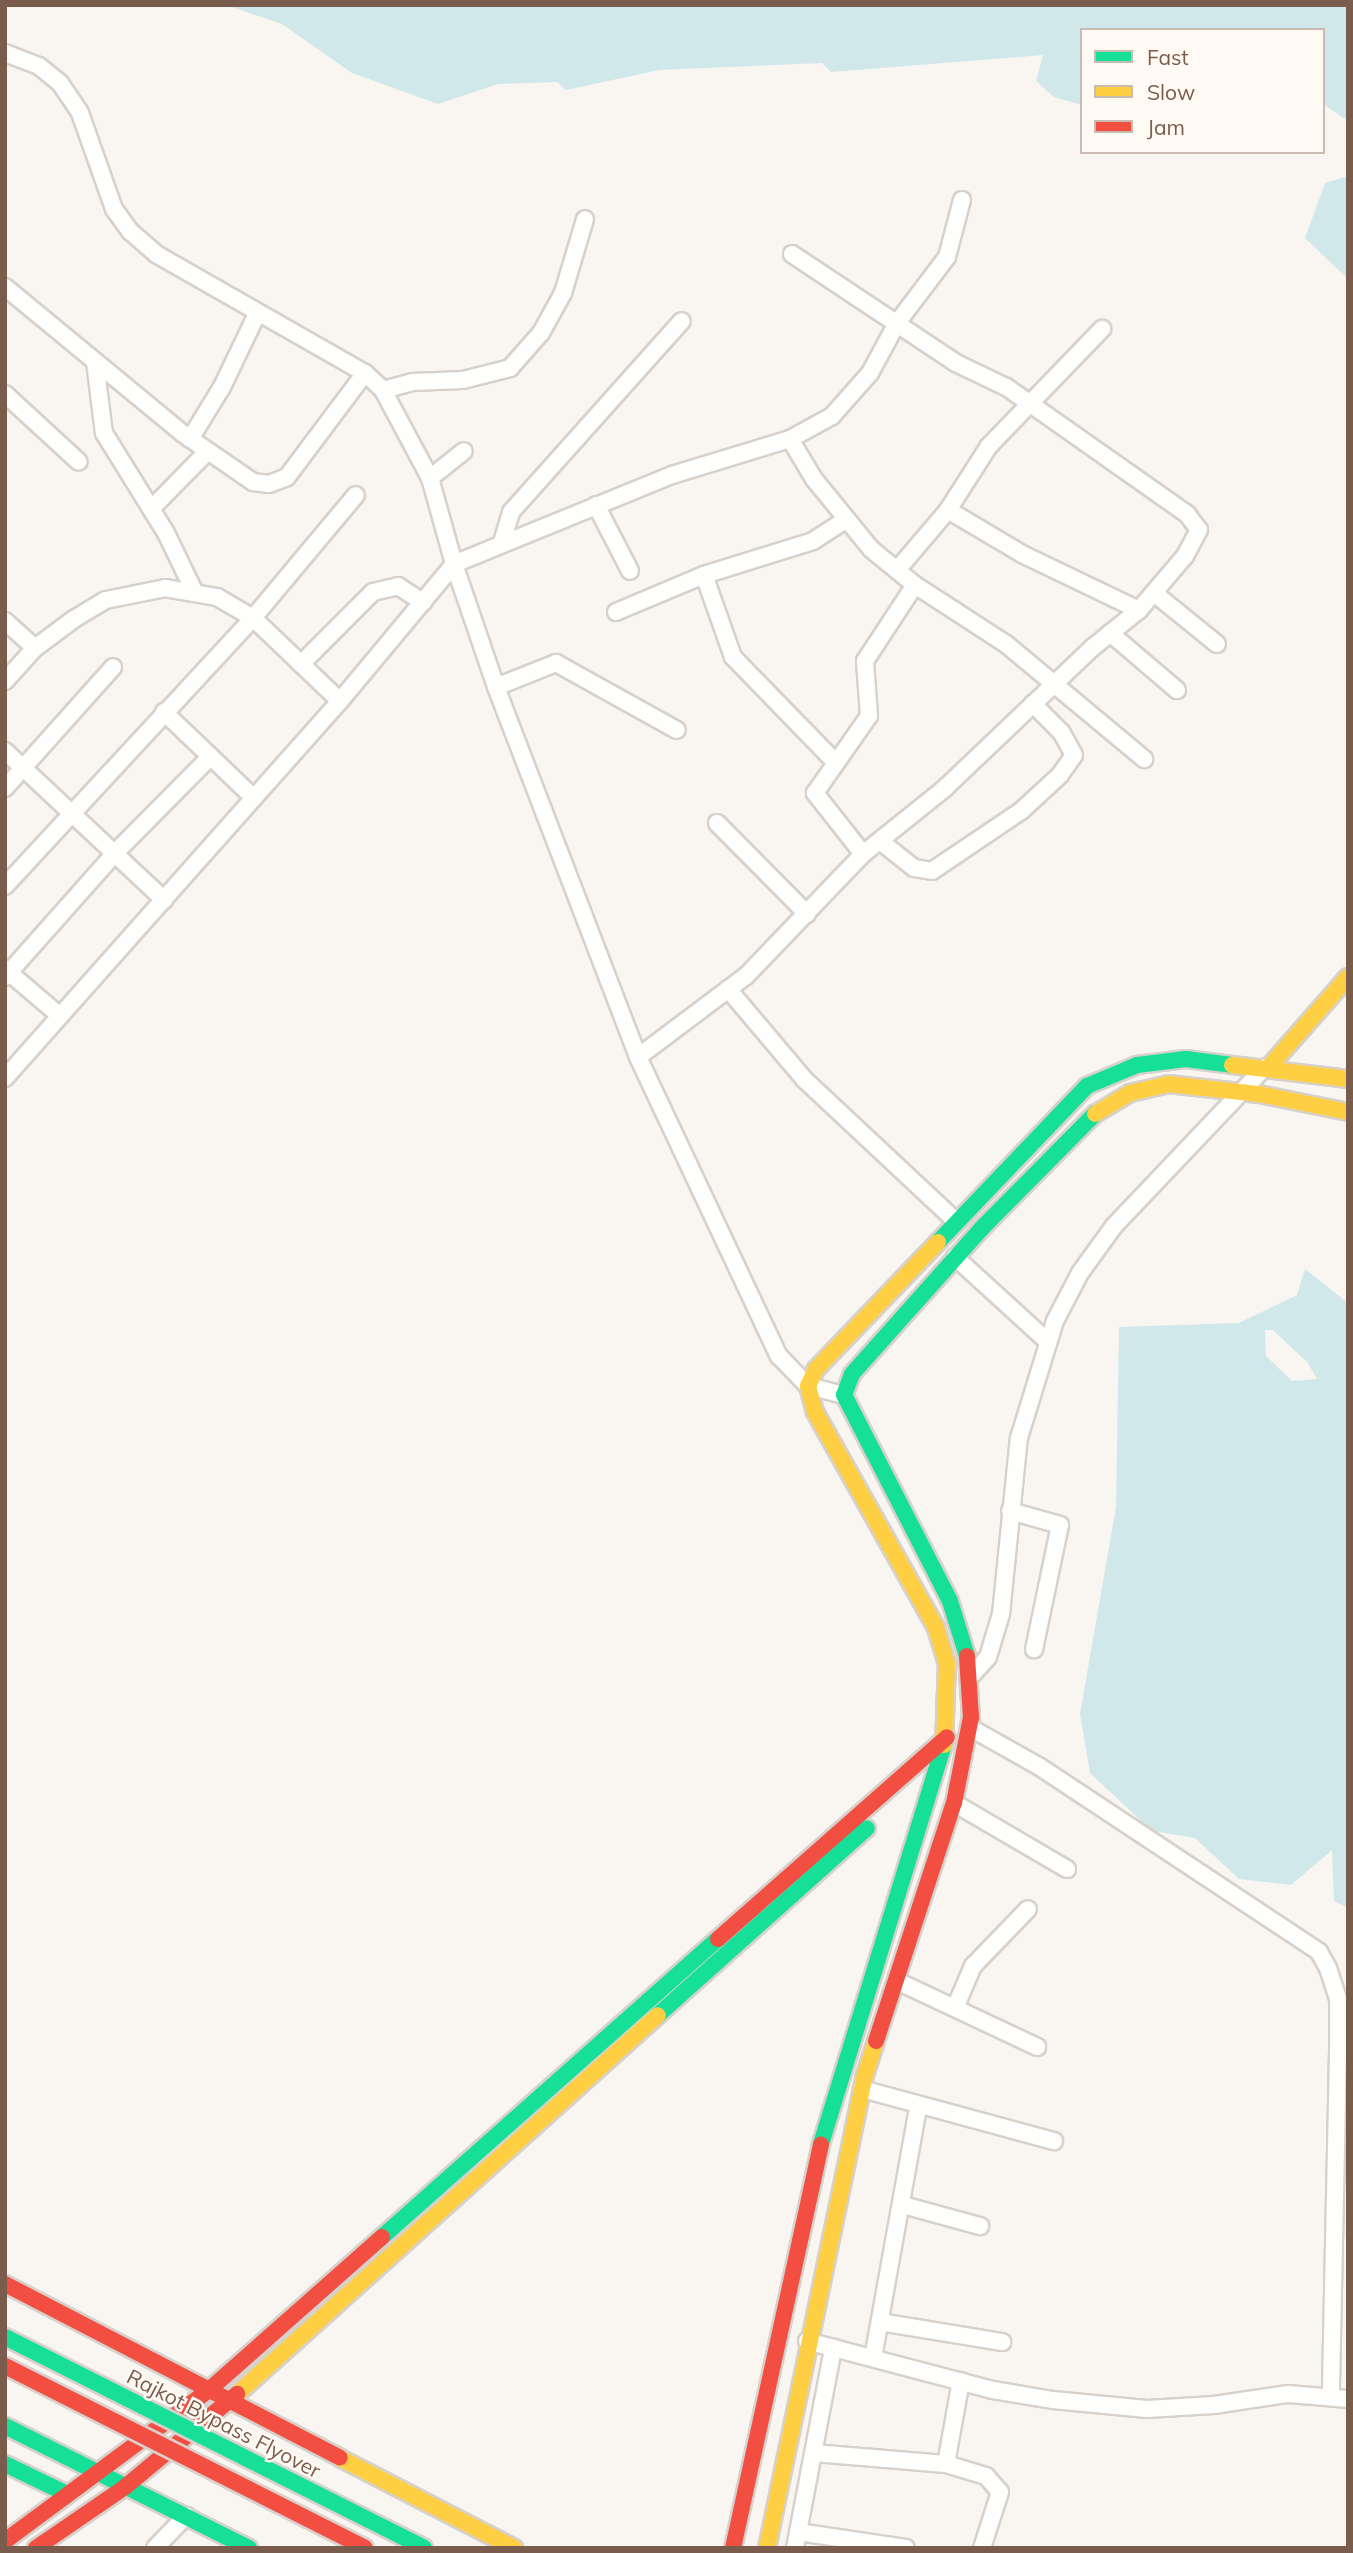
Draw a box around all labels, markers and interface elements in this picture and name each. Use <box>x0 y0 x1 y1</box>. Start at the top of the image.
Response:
legend <box>1080 28 1325 154</box>
text: Fast <box>1147 44 1189 70</box>
text: Slow <box>1147 79 1195 105</box>
text: Jam <box>1147 114 1185 140</box>
street label: Rajkot Bypass Flyover <box>123 2363 325 2483</box>

